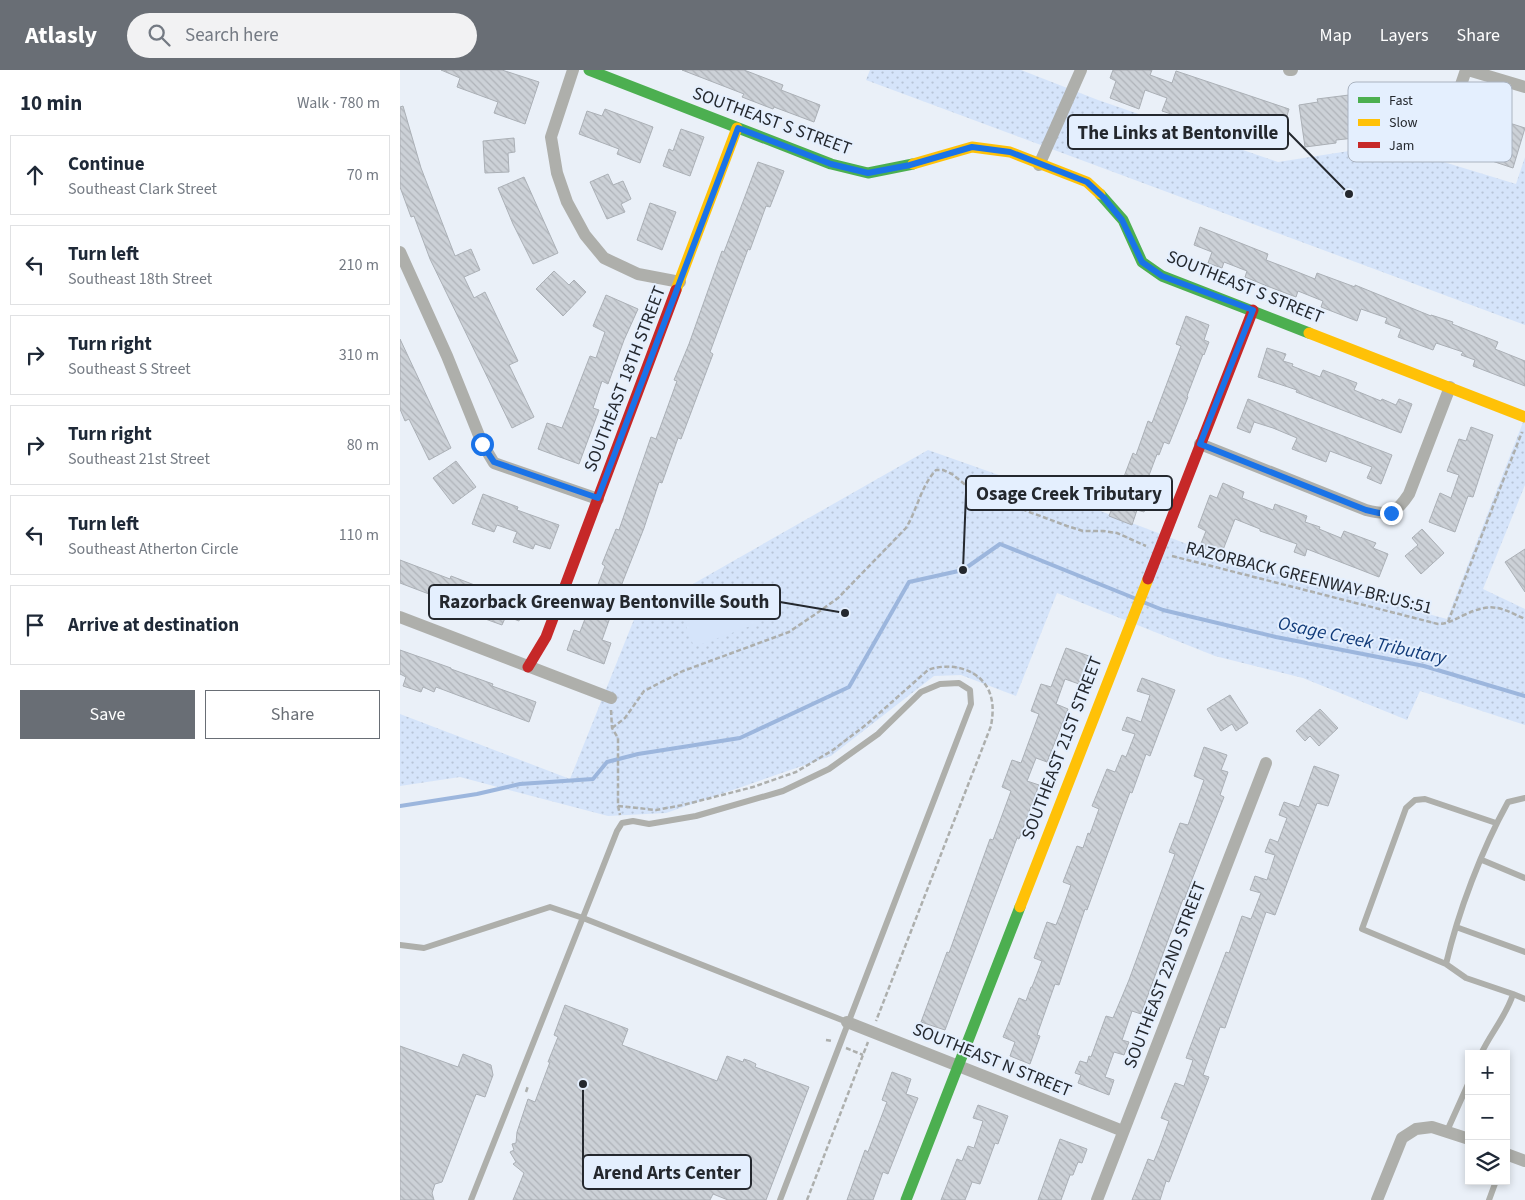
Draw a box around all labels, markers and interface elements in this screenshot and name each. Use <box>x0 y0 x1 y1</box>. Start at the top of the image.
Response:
search box <box>127 13 477 58</box>
text: Atlasly <box>25 18 97 53</box>
icon: search <box>145 21 173 49</box>
text: Search here <box>185 22 279 49</box>
text: Map <box>1320 23 1352 48</box>
text: Layers <box>1380 23 1429 48</box>
text: Share <box>1457 23 1500 48</box>
street label: SOUTHEAST S STREET <box>689 81 855 161</box>
legend <box>1348 82 1512 162</box>
text: 10 min <box>20 88 82 118</box>
text: Fast <box>1389 91 1413 111</box>
text: Walk · 780 m <box>297 92 380 114</box>
text: Slow <box>1389 113 1418 133</box>
callout: The Links at Bentonville <box>1068 115 1288 149</box>
text: The Links at Bentonville <box>1078 120 1279 147</box>
text: Jam <box>1389 136 1414 156</box>
text: Continue <box>68 151 145 178</box>
icon: ahead <box>21 161 49 189</box>
text: 70 m <box>347 164 379 186</box>
text: Southeast Clark Street <box>68 178 217 200</box>
text: Turn left <box>68 241 139 268</box>
street label: SOUTHEAST S STREET <box>1163 244 1328 330</box>
icon: left <box>21 251 49 279</box>
text: 210 m <box>339 254 379 276</box>
text: Southeast 18th Street <box>68 268 212 290</box>
street label: SOUTHEAST 18TH STREET <box>578 282 672 475</box>
text: Turn right <box>68 331 152 358</box>
icon: right <box>21 341 49 369</box>
text: 310 m <box>339 344 379 366</box>
text: Southeast S Street <box>68 358 191 380</box>
text: Turn right <box>68 421 152 448</box>
icon: right <box>21 431 49 459</box>
route start <box>471 433 494 456</box>
text: 80 m <box>347 434 379 456</box>
text: Southeast 21st Street <box>68 448 210 470</box>
callout: Osage Creek Tributary <box>966 476 1172 510</box>
text: Osage Creek Tributary <box>976 481 1162 508</box>
route end <box>1380 502 1403 525</box>
text: Turn left <box>68 511 139 538</box>
icon: left <box>21 521 49 549</box>
text: 110 m <box>339 524 379 546</box>
street label: RAZORBACK GREENWAY-BR:US:51 <box>1183 535 1435 621</box>
text: Southeast Atherton Circle <box>68 538 238 560</box>
callout: Razorback Greenway Bentonville South <box>429 585 780 619</box>
text: Razorback Greenway Bentonville South <box>439 589 769 616</box>
water label: Osage Creek Tributary <box>1275 610 1450 672</box>
icon: arrive <box>21 611 49 639</box>
text: Arrive at destination <box>68 612 239 639</box>
street label: SOUTHEAST 21ST STREET <box>1015 652 1109 843</box>
button: Save <box>20 690 195 739</box>
button: Share <box>205 690 380 739</box>
street label: SOUTHEAST 22ND STREET <box>1118 878 1212 1072</box>
street label: SOUTHEAST N STREET <box>909 1017 1076 1103</box>
map controls <box>1465 1050 1510 1185</box>
button: + <box>1465 1050 1510 1095</box>
button: − <box>1465 1095 1510 1140</box>
button: layers <box>1465 1140 1510 1185</box>
callout: Arend Arts Center <box>583 1155 751 1189</box>
text: Arend Arts Center <box>592 1160 741 1187</box>

